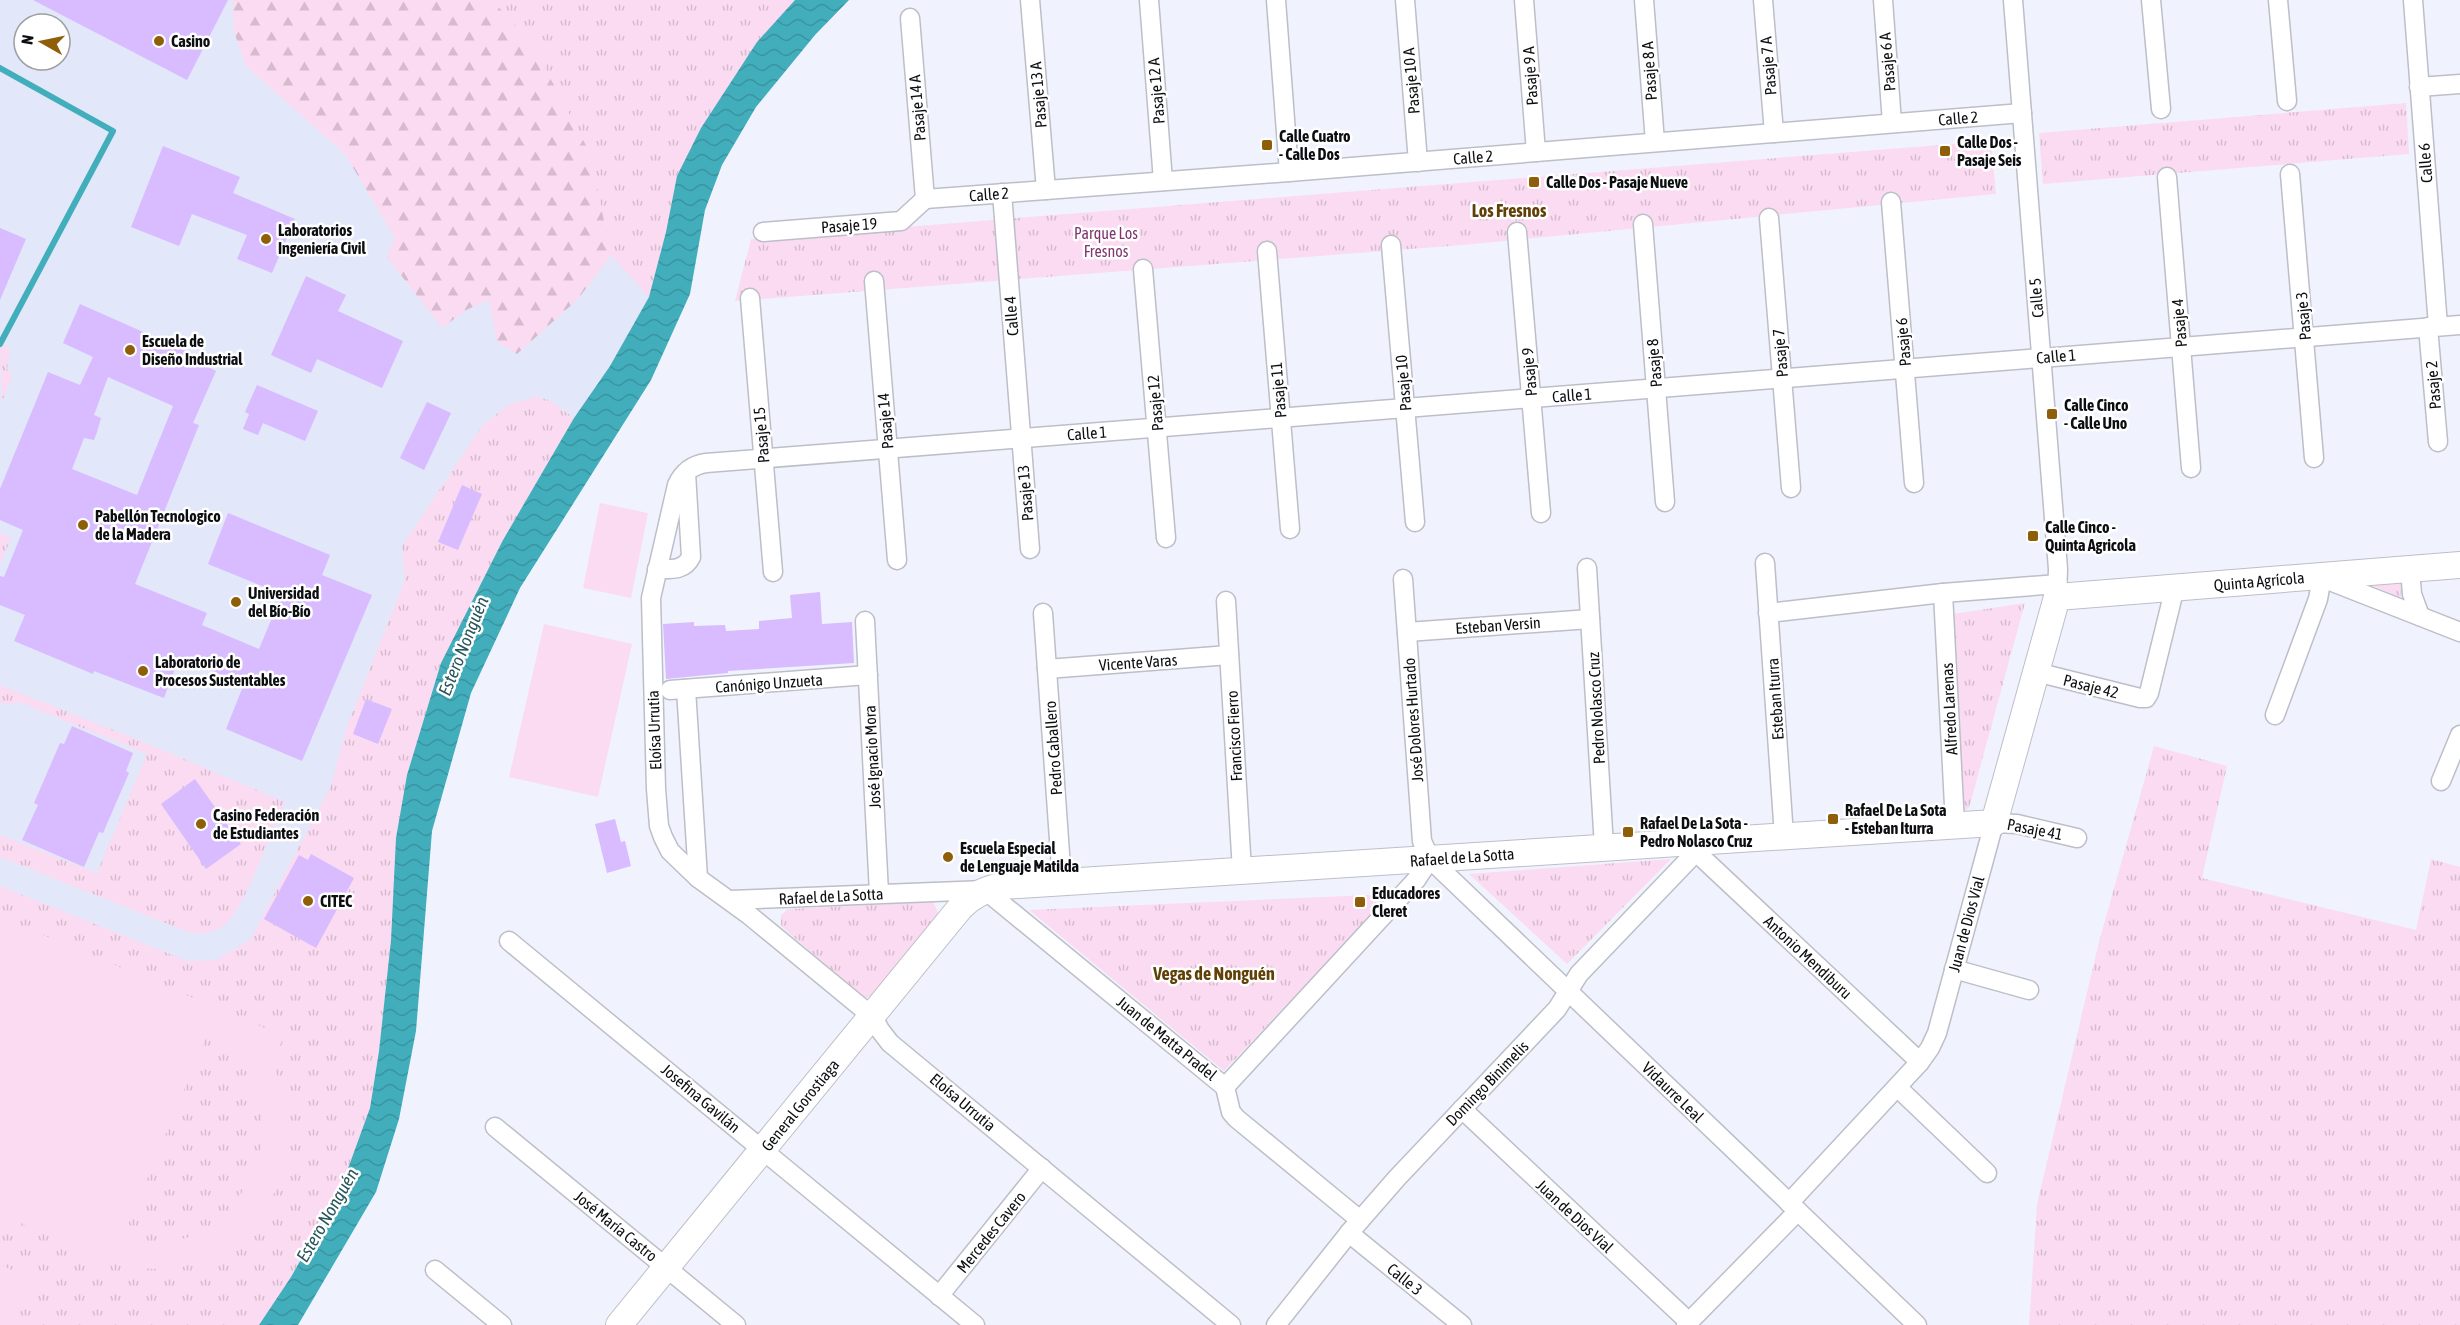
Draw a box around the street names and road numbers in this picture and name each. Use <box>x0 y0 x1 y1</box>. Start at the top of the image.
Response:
street label: Pasaje 6 A <box>1875 32 1900 92</box>
street label: Pasaje 7 A <box>1756 36 1781 96</box>
street label: Pasaje 8 A <box>1638 41 1661 101</box>
street label: Pasaje 9 A <box>1519 46 1542 106</box>
street label: Pasaje 10 A <box>1399 47 1424 115</box>
street label: Pasaje 12 A <box>1144 57 1169 125</box>
street label: Pasaje 13 A <box>1026 61 1051 129</box>
street label: Pasaje 14 A <box>905 74 930 142</box>
street label: Calle 2 <box>1937 107 1979 129</box>
street label: Calle 6 <box>2415 142 2435 184</box>
street label: Calle 2 <box>1452 146 1494 168</box>
street label: Calle 2 <box>968 184 1010 204</box>
street label: Pasaje 19 <box>820 214 878 237</box>
street label: Calle 5 <box>2025 277 2047 319</box>
street label: Pasaje 3 <box>2292 291 2315 341</box>
street label: Calle 4 <box>1001 295 1021 337</box>
street label: Pasaje 4 <box>2168 298 2191 348</box>
street label: Pasaje 6 <box>1892 317 1915 367</box>
street label: Pasaje 7 <box>1769 328 1792 378</box>
street label: Pasaje 8 <box>1643 338 1666 388</box>
street label: Calle 1 <box>2035 345 2077 367</box>
street label: Pasaje 9 <box>1518 347 1541 397</box>
street label: Pasaje 10 <box>1392 354 1415 412</box>
street label: Pasaje 2 <box>2422 360 2445 410</box>
street label: Pasaje 11 <box>1267 361 1290 419</box>
street label: Pasaje 12 <box>1144 374 1167 432</box>
street label: Calle 1 <box>1551 385 1593 405</box>
street label: Pasaje 14 <box>874 392 897 450</box>
street label: Pasaje 15 <box>750 406 773 464</box>
street label: Calle 1 <box>1066 423 1108 443</box>
street label: Pasaje 13 <box>1014 464 1037 522</box>
street label: Quinta Agrícola <box>2213 568 2305 595</box>
street label: Esteban Versin <box>1455 613 1541 637</box>
street label: Vicente Varas <box>1098 650 1178 674</box>
street label: Pedro Nolasco Cruz <box>1584 651 1608 765</box>
street label: José Dolores Hurtado <box>1400 657 1426 783</box>
street label: Esteban Iturra <box>1763 657 1787 741</box>
street label: Alfredo Larenas <box>1938 662 1960 755</box>
street label: Canónigo Unzueta <box>715 670 823 697</box>
street label: Pasaje 42 <box>2061 670 2120 703</box>
street label: Eloísa Urrutia <box>644 690 664 770</box>
street label: Francisco Fierro <box>1223 690 1245 782</box>
street label: Pedro Caballero <box>1041 700 1065 796</box>
street label: José Ignacio Mora <box>860 705 885 809</box>
street label: Pasaje 41 <box>2005 815 2064 844</box>
street label: Rafael de La Sotta <box>1409 844 1515 870</box>
street label: Juan de Dios Vial <box>1945 873 1988 974</box>
street label: Rafael de La Sotta <box>778 884 884 908</box>
street label: Antonio Mendiburu <box>1760 912 1856 1002</box>
street label: Juan de Matta Pradel <box>1114 992 1221 1084</box>
street label: Domingo Binimelis <box>1442 1037 1533 1130</box>
street label: General Gorostiaga <box>758 1056 843 1155</box>
street label: Vidaurre Leal <box>1639 1058 1708 1126</box>
street label: Josefina Gavilán <box>658 1060 744 1136</box>
street label: Eloísa Urrutia <box>927 1069 999 1135</box>
street label: Juan de Dios Vial <box>1533 1176 1618 1257</box>
street label: José María Castro <box>571 1187 661 1265</box>
street label: Mercedes Cavero <box>953 1188 1029 1276</box>
street label: Calle 3 <box>1384 1259 1426 1299</box>

